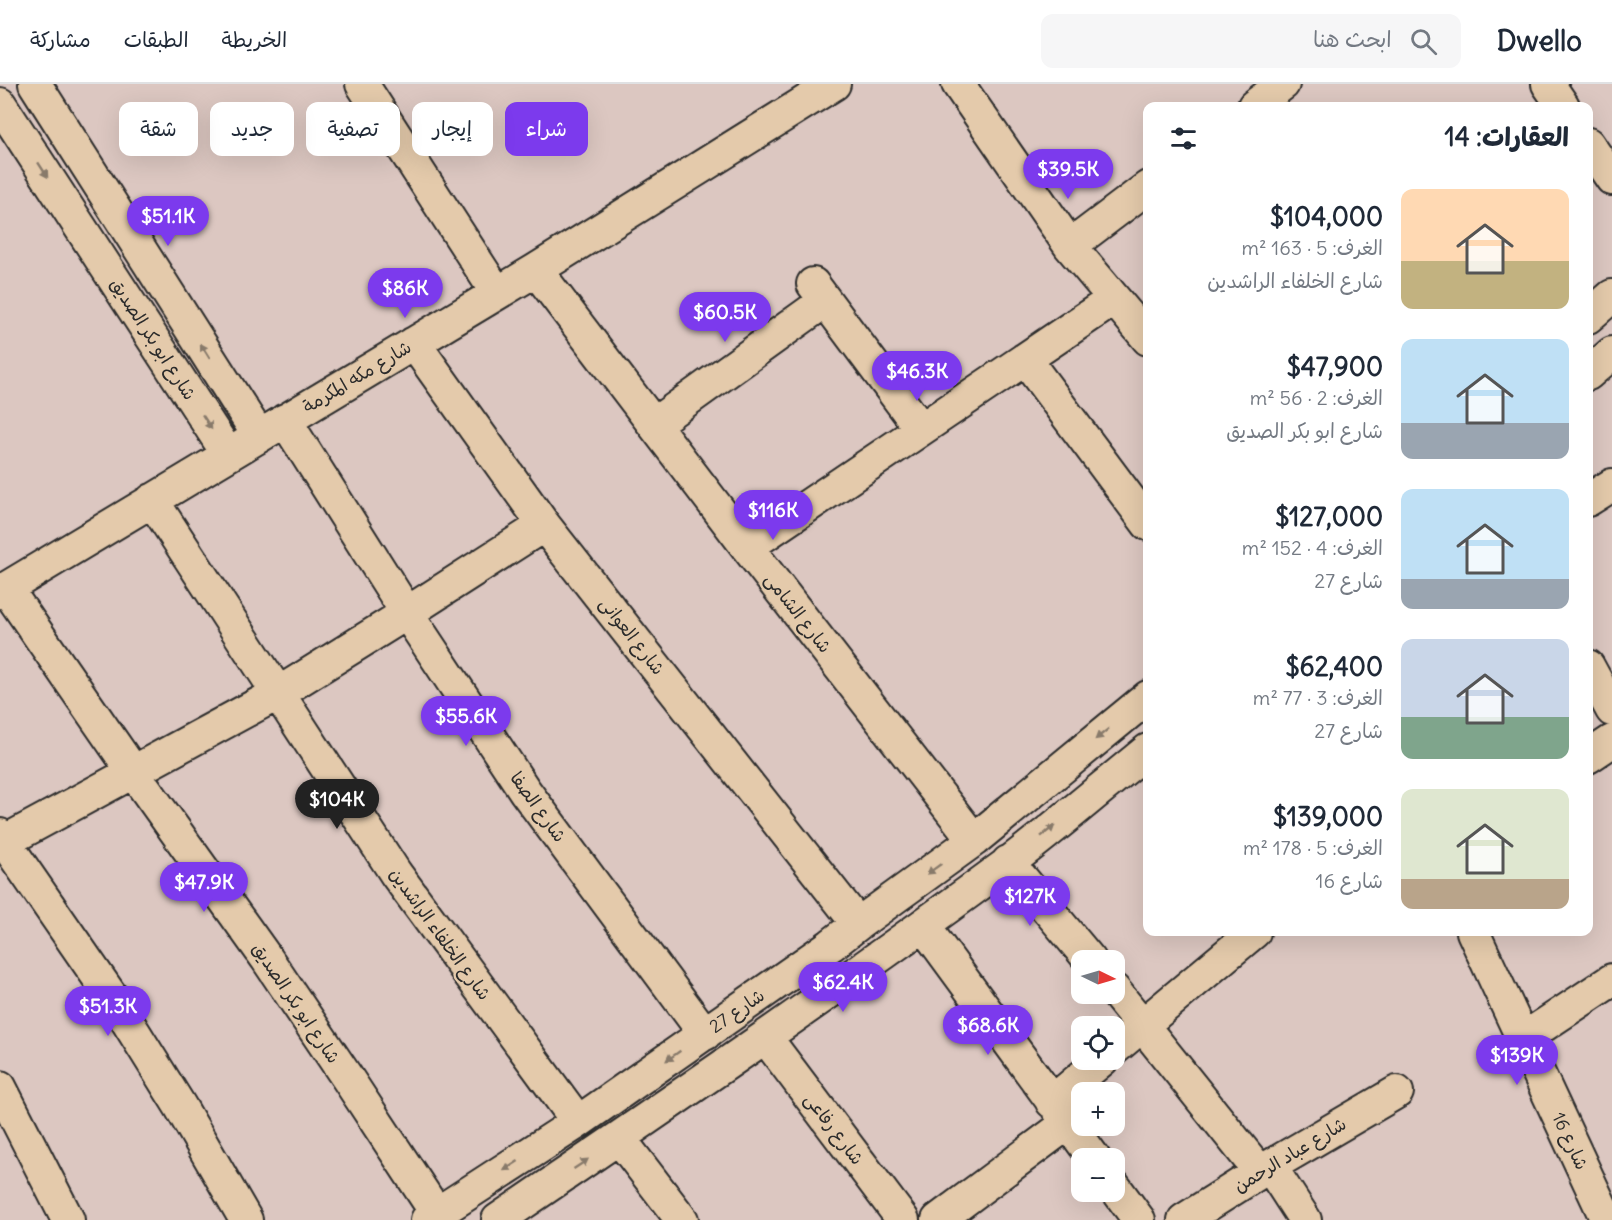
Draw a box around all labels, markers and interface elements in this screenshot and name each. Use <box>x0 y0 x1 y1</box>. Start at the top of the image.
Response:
search box <box>1041 14 1461 68</box>
text: Dwello <box>1497 23 1582 59</box>
text: ابحث هنا <box>1313 25 1392 53</box>
icon: search <box>1407 25 1440 58</box>
text: مشاركة <box>30 26 91 53</box>
text: الطبقات <box>124 26 189 53</box>
text: الخريطة <box>222 26 287 53</box>
chip: شقة <box>119 102 198 156</box>
chip: جديد <box>210 102 294 156</box>
chip: تصفية <box>306 102 400 156</box>
chip: إيجار <box>412 102 493 156</box>
chip: شراء <box>505 102 588 156</box>
text: العقارات: 14 <box>1444 120 1569 153</box>
icon: filters <box>1167 122 1200 155</box>
pin: $39.5K <box>1019 149 1117 200</box>
text: $39.5K <box>1037 156 1099 181</box>
one-way arrow <box>38 162 49 179</box>
pin: $51.1K <box>119 196 217 247</box>
text: $104,000 <box>1270 200 1383 233</box>
text: $51.1K <box>141 203 195 228</box>
icon: home <box>1449 213 1521 285</box>
text: الغرف: 5 · 163 m² <box>1241 235 1383 260</box>
pin: $86K <box>369 268 441 319</box>
text: شارع الخلفاء الراشدين <box>1207 268 1383 293</box>
street label: شارع ابو بكر الصديق <box>105 273 201 405</box>
text: $86K <box>382 275 428 300</box>
pin: $60.5K <box>676 292 774 343</box>
text: $60.5K <box>693 299 757 324</box>
street label: شارع مكه المكرمة <box>298 335 416 419</box>
one-way arrow <box>199 343 210 360</box>
text: $47,900 <box>1286 350 1383 383</box>
pin: $46.3K <box>868 351 966 402</box>
text: $46.3K <box>886 358 948 383</box>
icon: home <box>1449 363 1521 435</box>
text: الغرف: 2 · 56 m² <box>1250 385 1383 410</box>
one-way arrow <box>201 413 213 429</box>
text: شارع ابو بكر الصديق <box>1226 418 1383 443</box>
pin: $116K <box>731 490 815 541</box>
text: $116K <box>748 497 798 522</box>
text: $127,000 <box>1275 500 1383 533</box>
icon: home <box>1449 513 1521 585</box>
text: الغرف: 4 · 152 m² <box>1242 535 1383 560</box>
street label: شارع الشامى <box>759 568 837 658</box>
text: شارع 27 <box>1314 568 1383 593</box>
street label: شارع العوانى <box>594 592 670 680</box>
text: $62,400 <box>1285 650 1383 683</box>
icon: home <box>1449 663 1521 735</box>
text: الغرف: 3 · 77 m² <box>1253 685 1383 710</box>
pin: $55.6K <box>417 696 515 747</box>
text: $55.6K <box>435 703 497 728</box>
text: شارع 27 <box>1314 718 1383 743</box>
one-way arrow <box>1094 728 1110 741</box>
street label: شارع الصفا <box>504 767 572 847</box>
pin: $104K <box>295 779 379 830</box>
text: $104K <box>309 786 365 811</box>
text: $139,000 <box>1273 800 1383 833</box>
icon: home <box>1449 813 1521 885</box>
one-way arrow <box>1040 825 1055 837</box>
text: الغرف: 5 · 178 m² <box>1243 835 1383 860</box>
pin: $47.9K <box>155 862 253 913</box>
street label: شارع الخلفاء الراشدين <box>384 863 496 1005</box>
one-way arrow <box>926 863 942 875</box>
text: شارع 16 <box>1315 868 1383 893</box>
text: $47.9K <box>174 869 234 894</box>
pin: $127K <box>988 876 1072 927</box>
text: $127K <box>1004 883 1056 908</box>
street label: شارع ابو بكر الصديق <box>247 938 345 1068</box>
north arrow <box>1071 950 1125 1004</box>
map controls <box>1071 950 1125 1202</box>
pin: $62.4K <box>794 962 892 1013</box>
text: $62.4K <box>812 969 874 994</box>
street label: شارع 27 <box>705 983 769 1039</box>
pin: $51.3K <box>59 986 157 1037</box>
text: $51.3K <box>79 993 137 1018</box>
pin: $68.6K <box>939 1005 1037 1056</box>
text: $68.6K <box>957 1012 1019 1037</box>
button: locate <box>1071 1016 1125 1070</box>
pin: $139K <box>1475 1035 1559 1086</box>
text: $139K <box>1490 1042 1544 1067</box>
one-way arrow <box>665 1050 681 1062</box>
button: + <box>1071 1082 1125 1136</box>
street label: شارع رفاعى <box>799 1088 869 1170</box>
street label: شارع 16 <box>1546 1108 1594 1174</box>
street label: شارع عباد الرحمن <box>1229 1112 1351 1198</box>
button: − <box>1071 1148 1125 1202</box>
one-way arrow <box>573 1158 590 1169</box>
one-way arrow <box>503 1160 520 1171</box>

